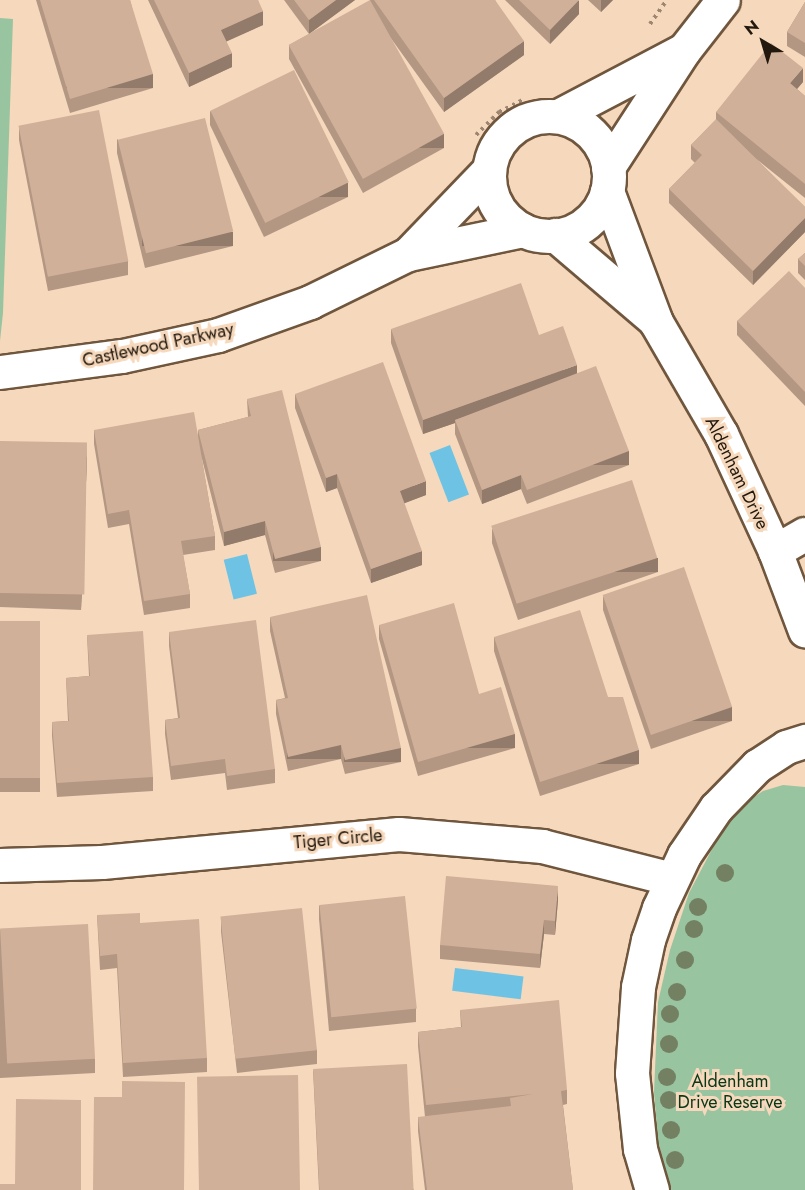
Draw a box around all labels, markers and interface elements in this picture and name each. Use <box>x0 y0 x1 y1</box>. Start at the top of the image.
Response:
north arrow <box>733 12 793 72</box>
text: N <box>740 14 764 40</box>
street label: Castlewood Parkway <box>80 318 236 372</box>
street label: Aldenham Drive <box>700 413 774 533</box>
street label: Tiger Circle <box>293 824 383 854</box>
park label: Aldenham Drive Reserve <box>678 1071 782 1114</box>

